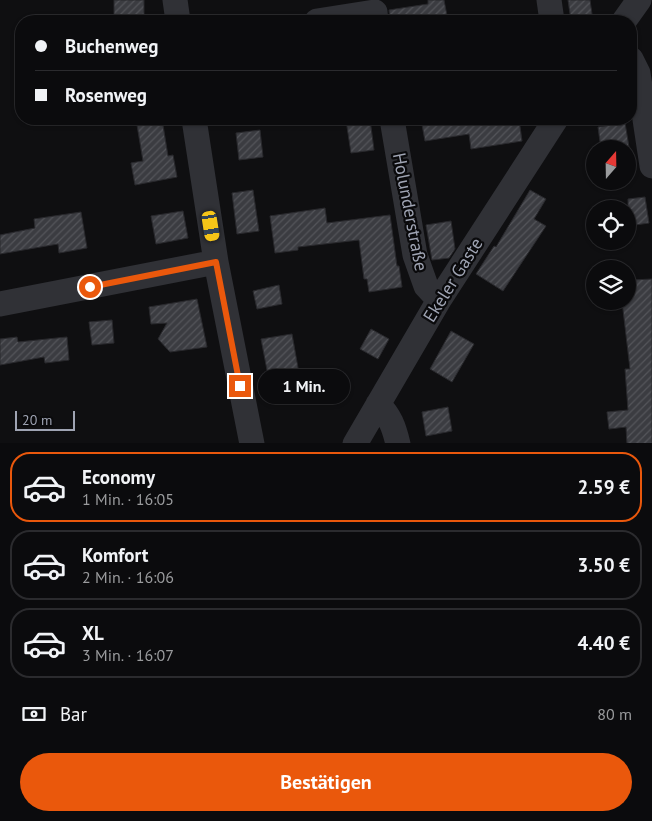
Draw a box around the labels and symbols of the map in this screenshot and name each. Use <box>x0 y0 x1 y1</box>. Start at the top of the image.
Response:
north arrow <box>586 140 636 190</box>
street label: Holunderstraße <box>388 151 433 273</box>
car <box>201 210 220 242</box>
street label: Ekeler Gaste <box>418 233 488 326</box>
route start <box>79 276 101 298</box>
callout: 1 Min. <box>258 368 350 404</box>
route end <box>229 375 251 397</box>
scale bar <box>15 408 75 432</box>

